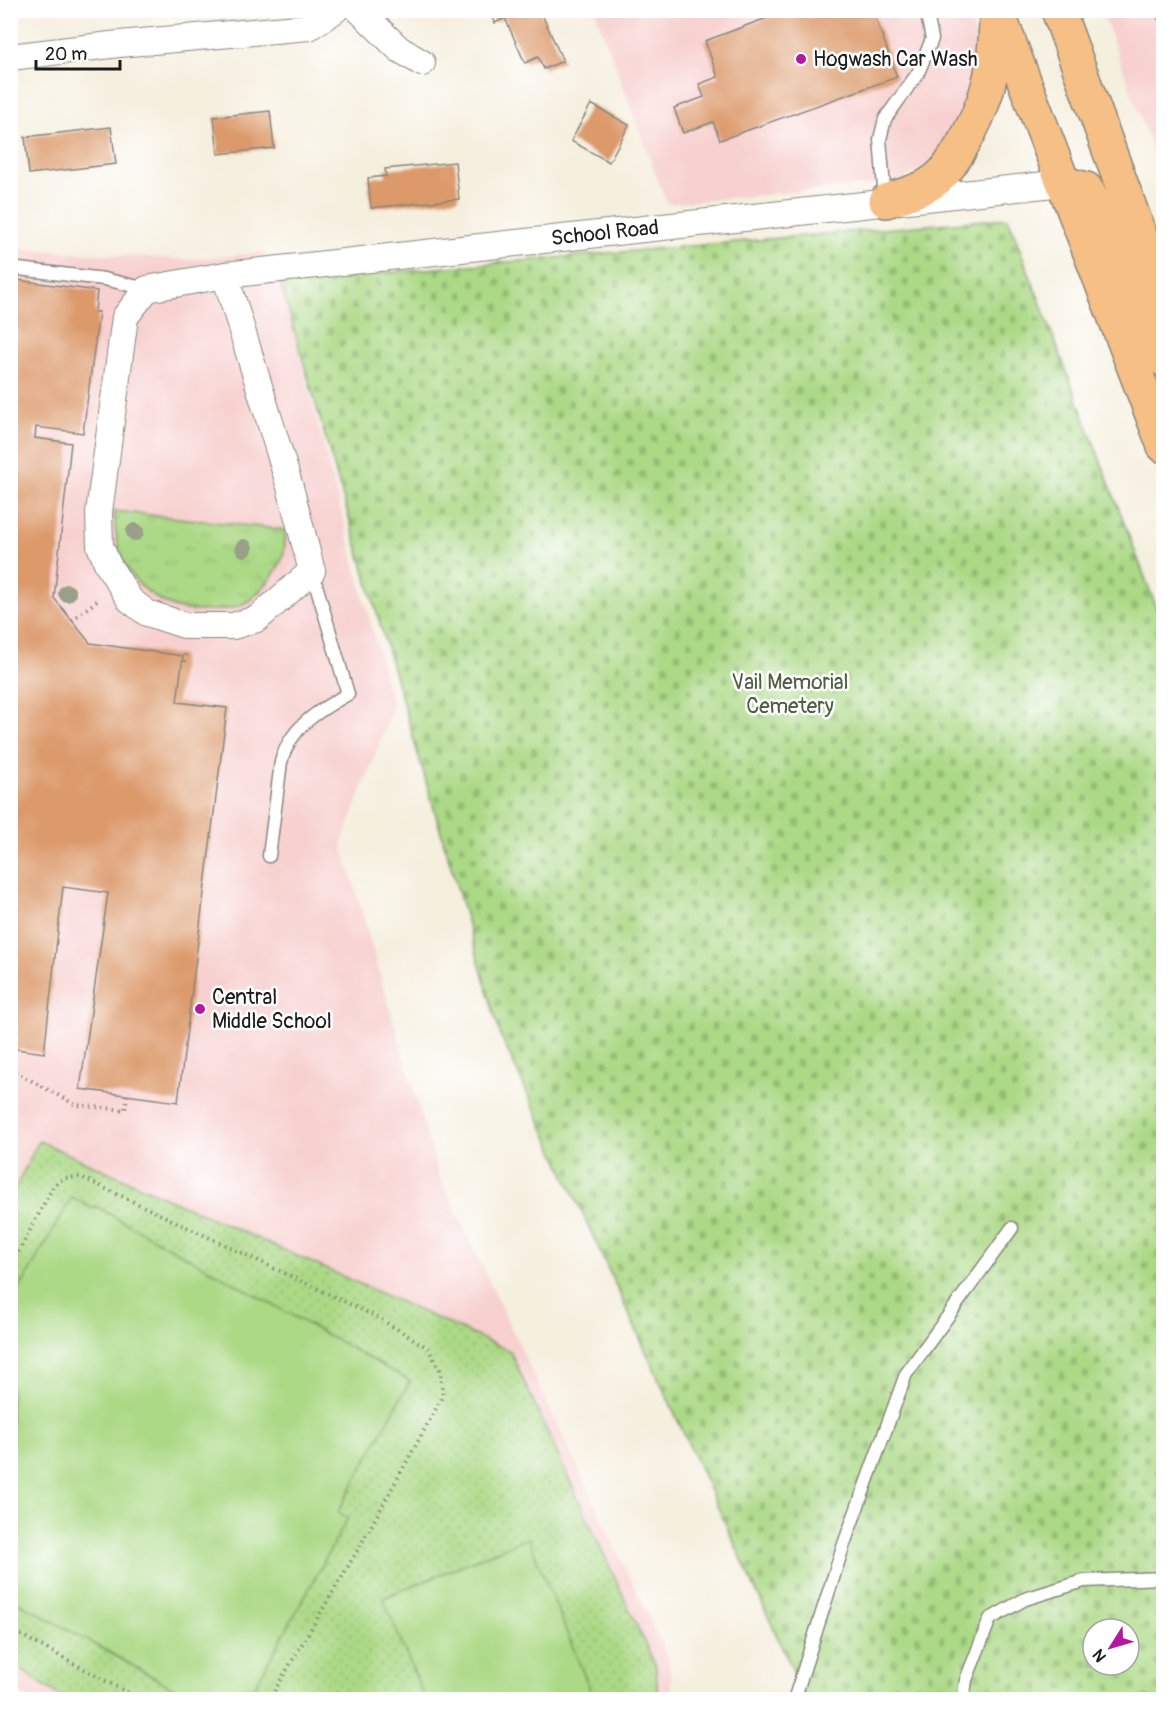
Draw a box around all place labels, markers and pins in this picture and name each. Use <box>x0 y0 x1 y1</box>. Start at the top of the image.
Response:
place label: Hogwash Car Wash <box>813 46 978 73</box>
marker: Hogwash Car Wash <box>794 52 808 66</box>
place label: Central Middle School <box>212 984 332 1035</box>
marker: Central Middle School <box>193 1002 207 1016</box>

